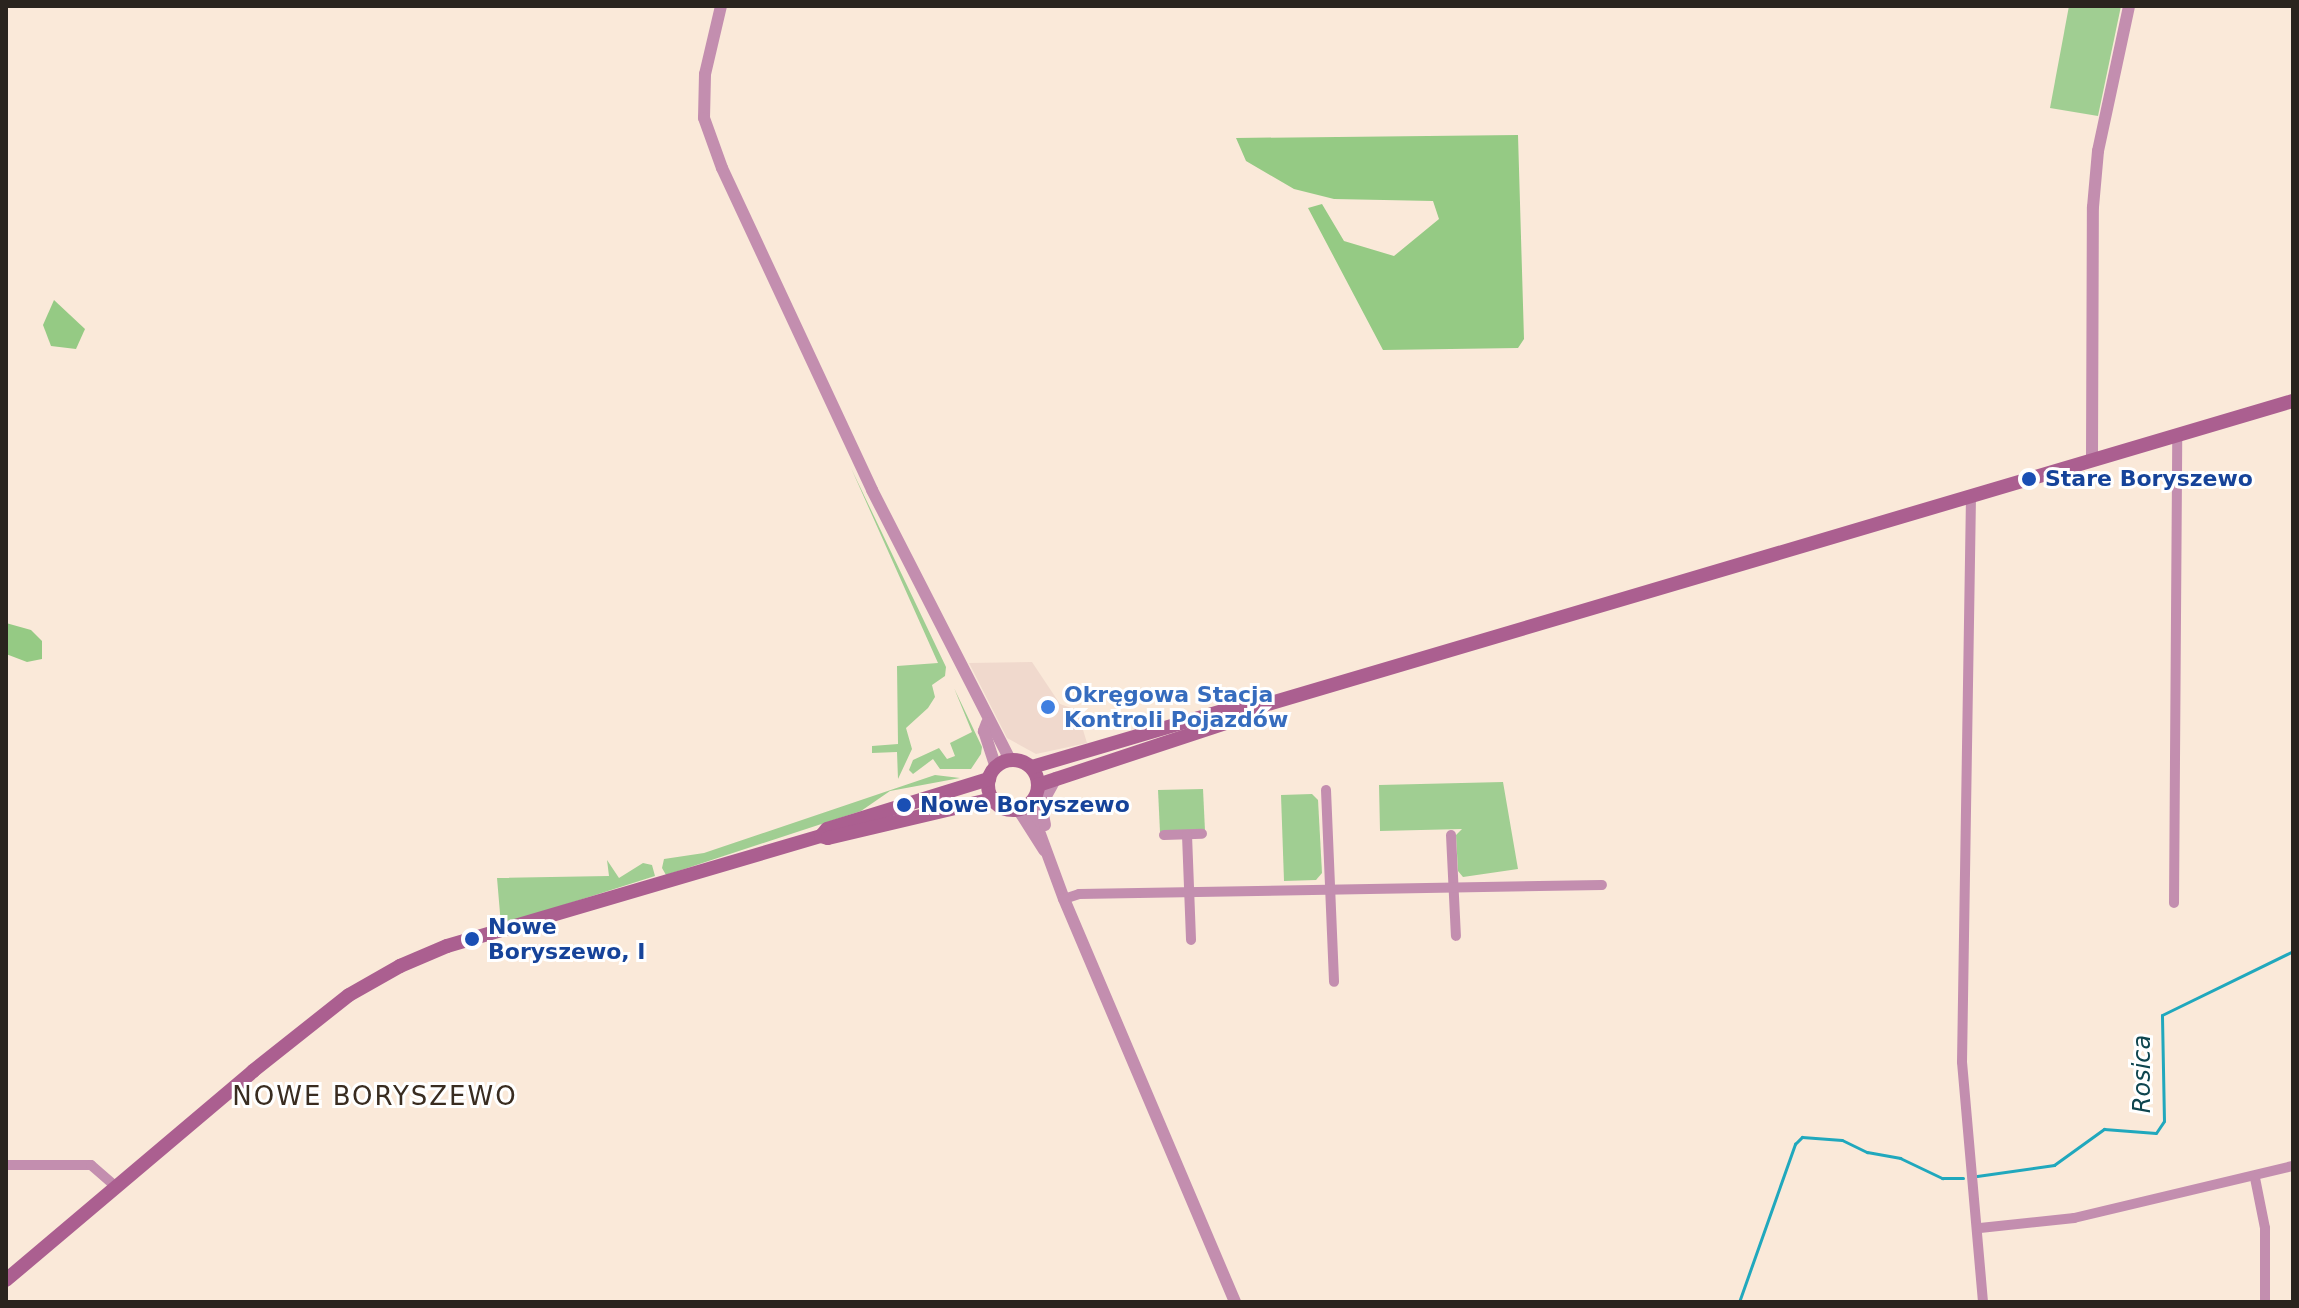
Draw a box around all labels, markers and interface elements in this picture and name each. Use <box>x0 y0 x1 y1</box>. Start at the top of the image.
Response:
place label: Stare Boryszewo <box>2045 466 2253 492</box>
marker: Stare Boryszewo <box>2020 470 2038 488</box>
place label: Okręgowa Stacja Kontroli Pojazdów <box>1064 681 1288 732</box>
marker: Okręgowa Stacja Kontroli Pojazdów <box>1039 698 1057 716</box>
place label: Nowe Boryszewo <box>920 792 1130 818</box>
marker: Nowe Boryszewo <box>895 796 913 814</box>
place label: Nowe Boryszewo, I <box>488 913 646 964</box>
marker: Nowe Boryszewo, I <box>463 930 481 948</box>
water label: Rosica <box>2129 1035 2157 1113</box>
district label: NOWE BORYSZEWO <box>232 1081 518 1113</box>

